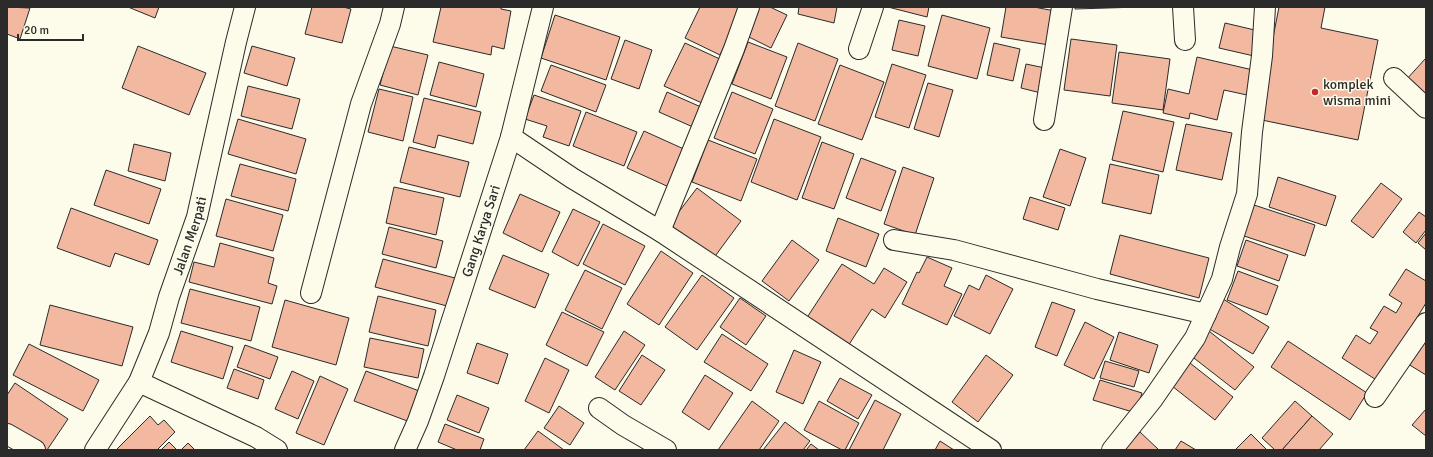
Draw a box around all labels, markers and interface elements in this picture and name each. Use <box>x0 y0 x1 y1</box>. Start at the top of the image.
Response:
scale bar <box>18 16 83 42</box>
text: 20 m <box>24 23 49 38</box>
place label: komplek wisma mini <box>1323 76 1391 109</box>
marker: komplek wisma mini <box>1310 87 1320 97</box>
street label: Gang Karya Sari <box>458 183 504 279</box>
street label: Jalan Merpati <box>169 195 210 277</box>

